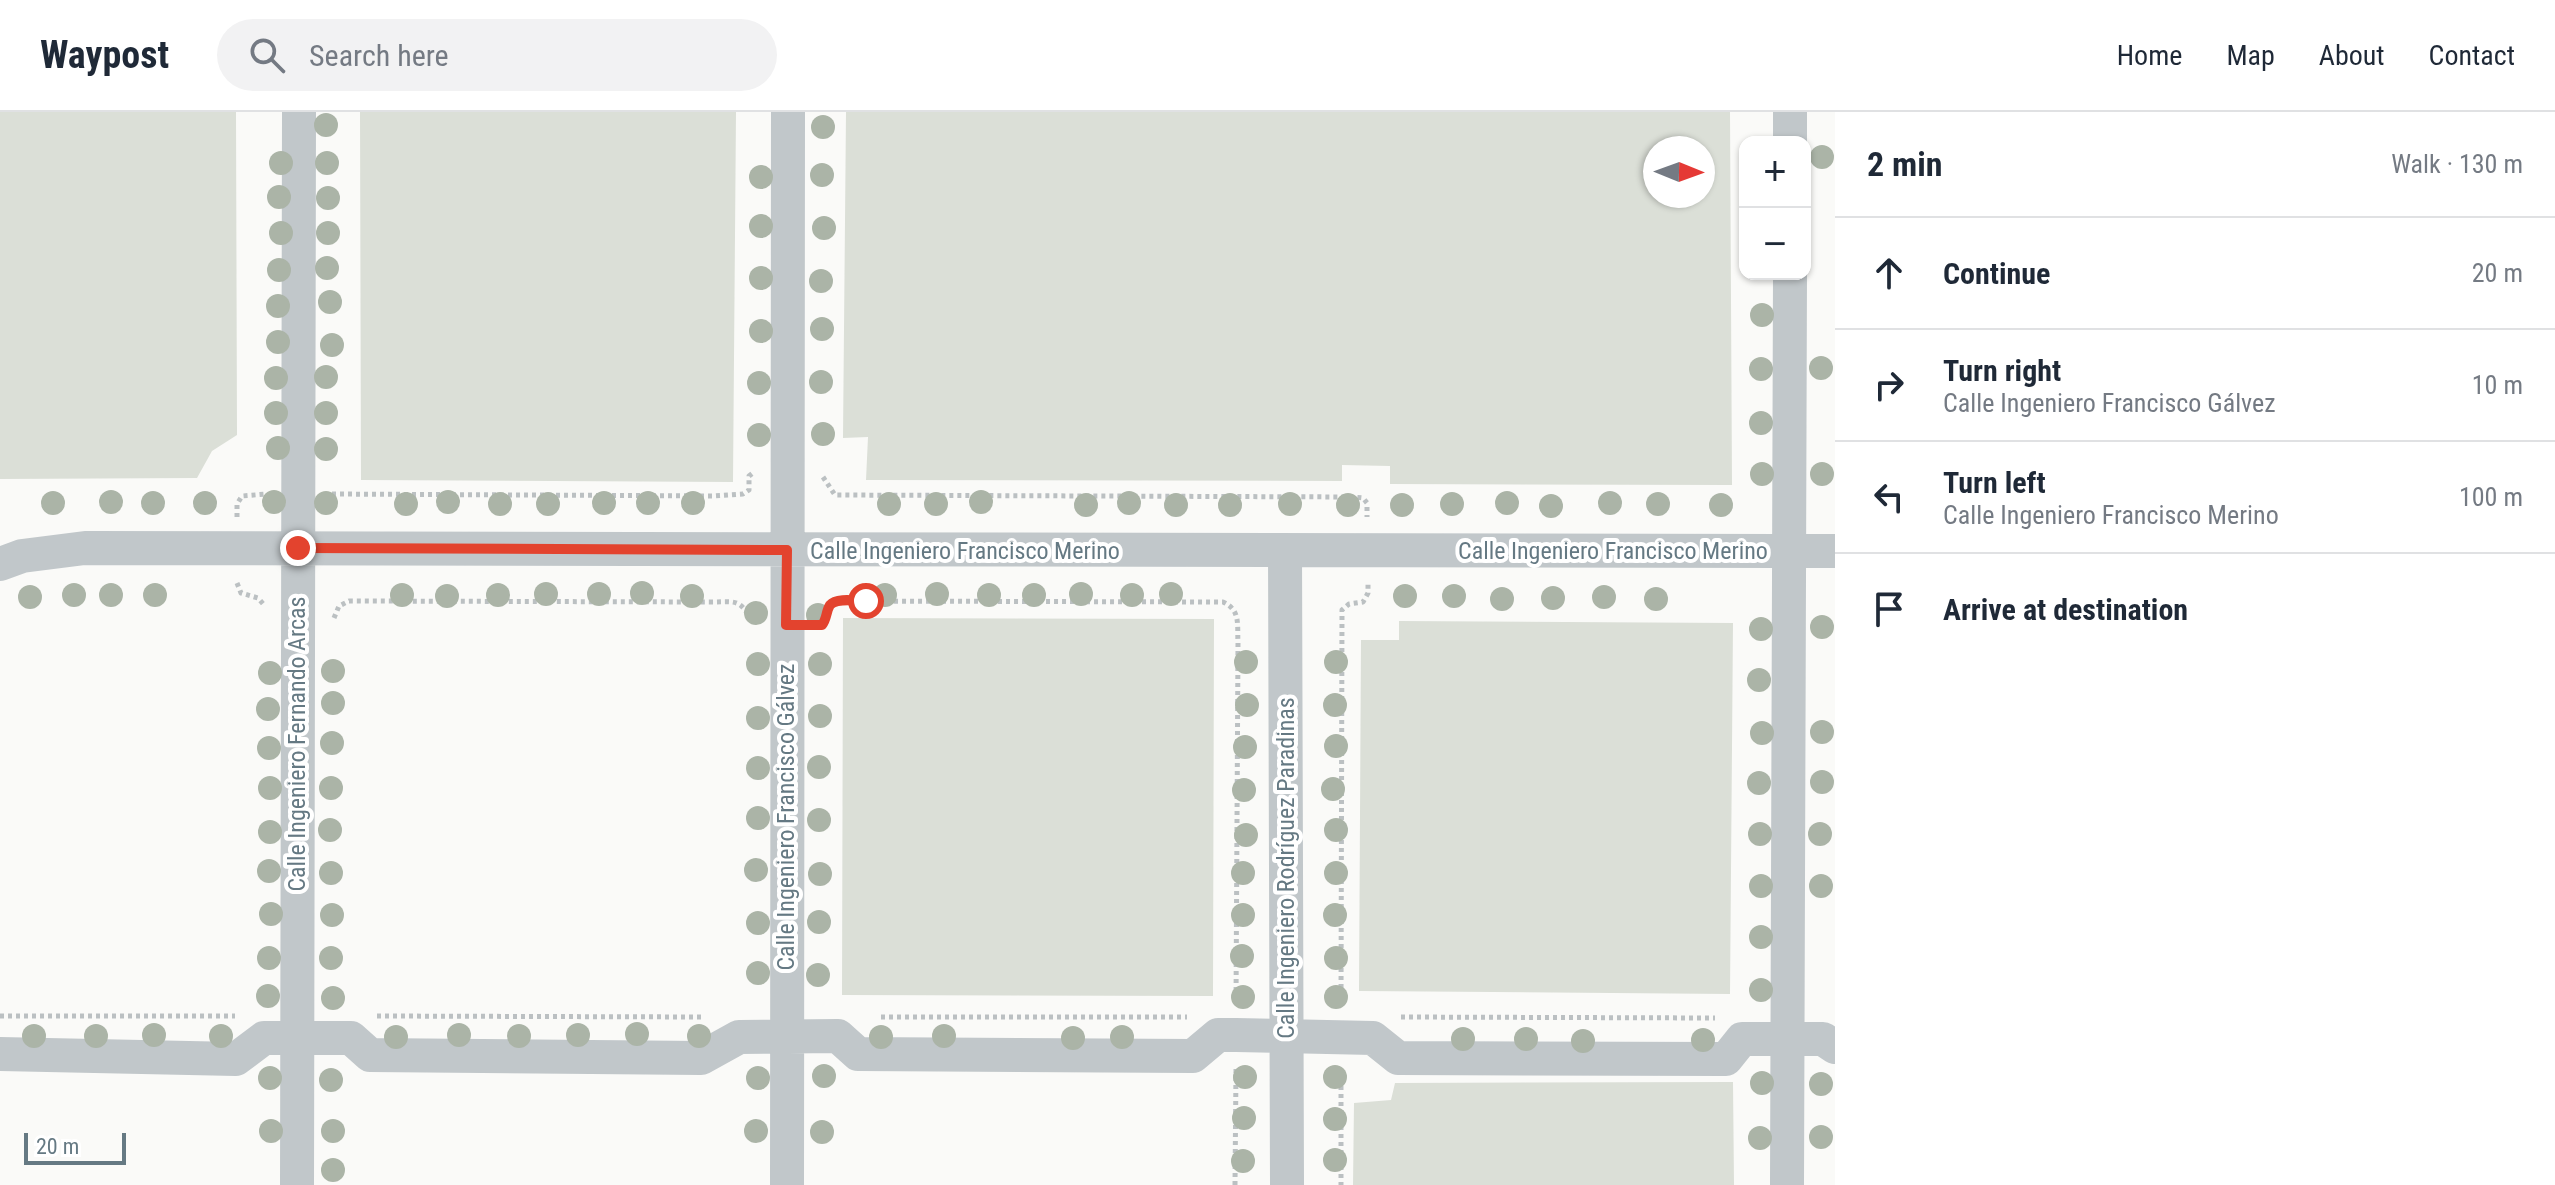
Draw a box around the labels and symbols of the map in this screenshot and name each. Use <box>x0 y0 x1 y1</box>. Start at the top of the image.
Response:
north arrow <box>1643 136 1715 208</box>
route end <box>280 530 316 566</box>
street label: Calle Ingeniero Francisco Merino <box>810 537 1120 565</box>
street label: Calle Ingeniero Francisco Merino <box>1458 537 1768 565</box>
route start <box>848 583 884 619</box>
street label: Calle Ingeniero Fernando Arcas <box>283 596 311 892</box>
street label: Calle Ingeniero Francisco Gálvez <box>772 663 800 971</box>
street label: Calle Ingeniero Rodríguez Paradinas <box>1272 697 1300 1039</box>
scale bar <box>24 1129 126 1165</box>

